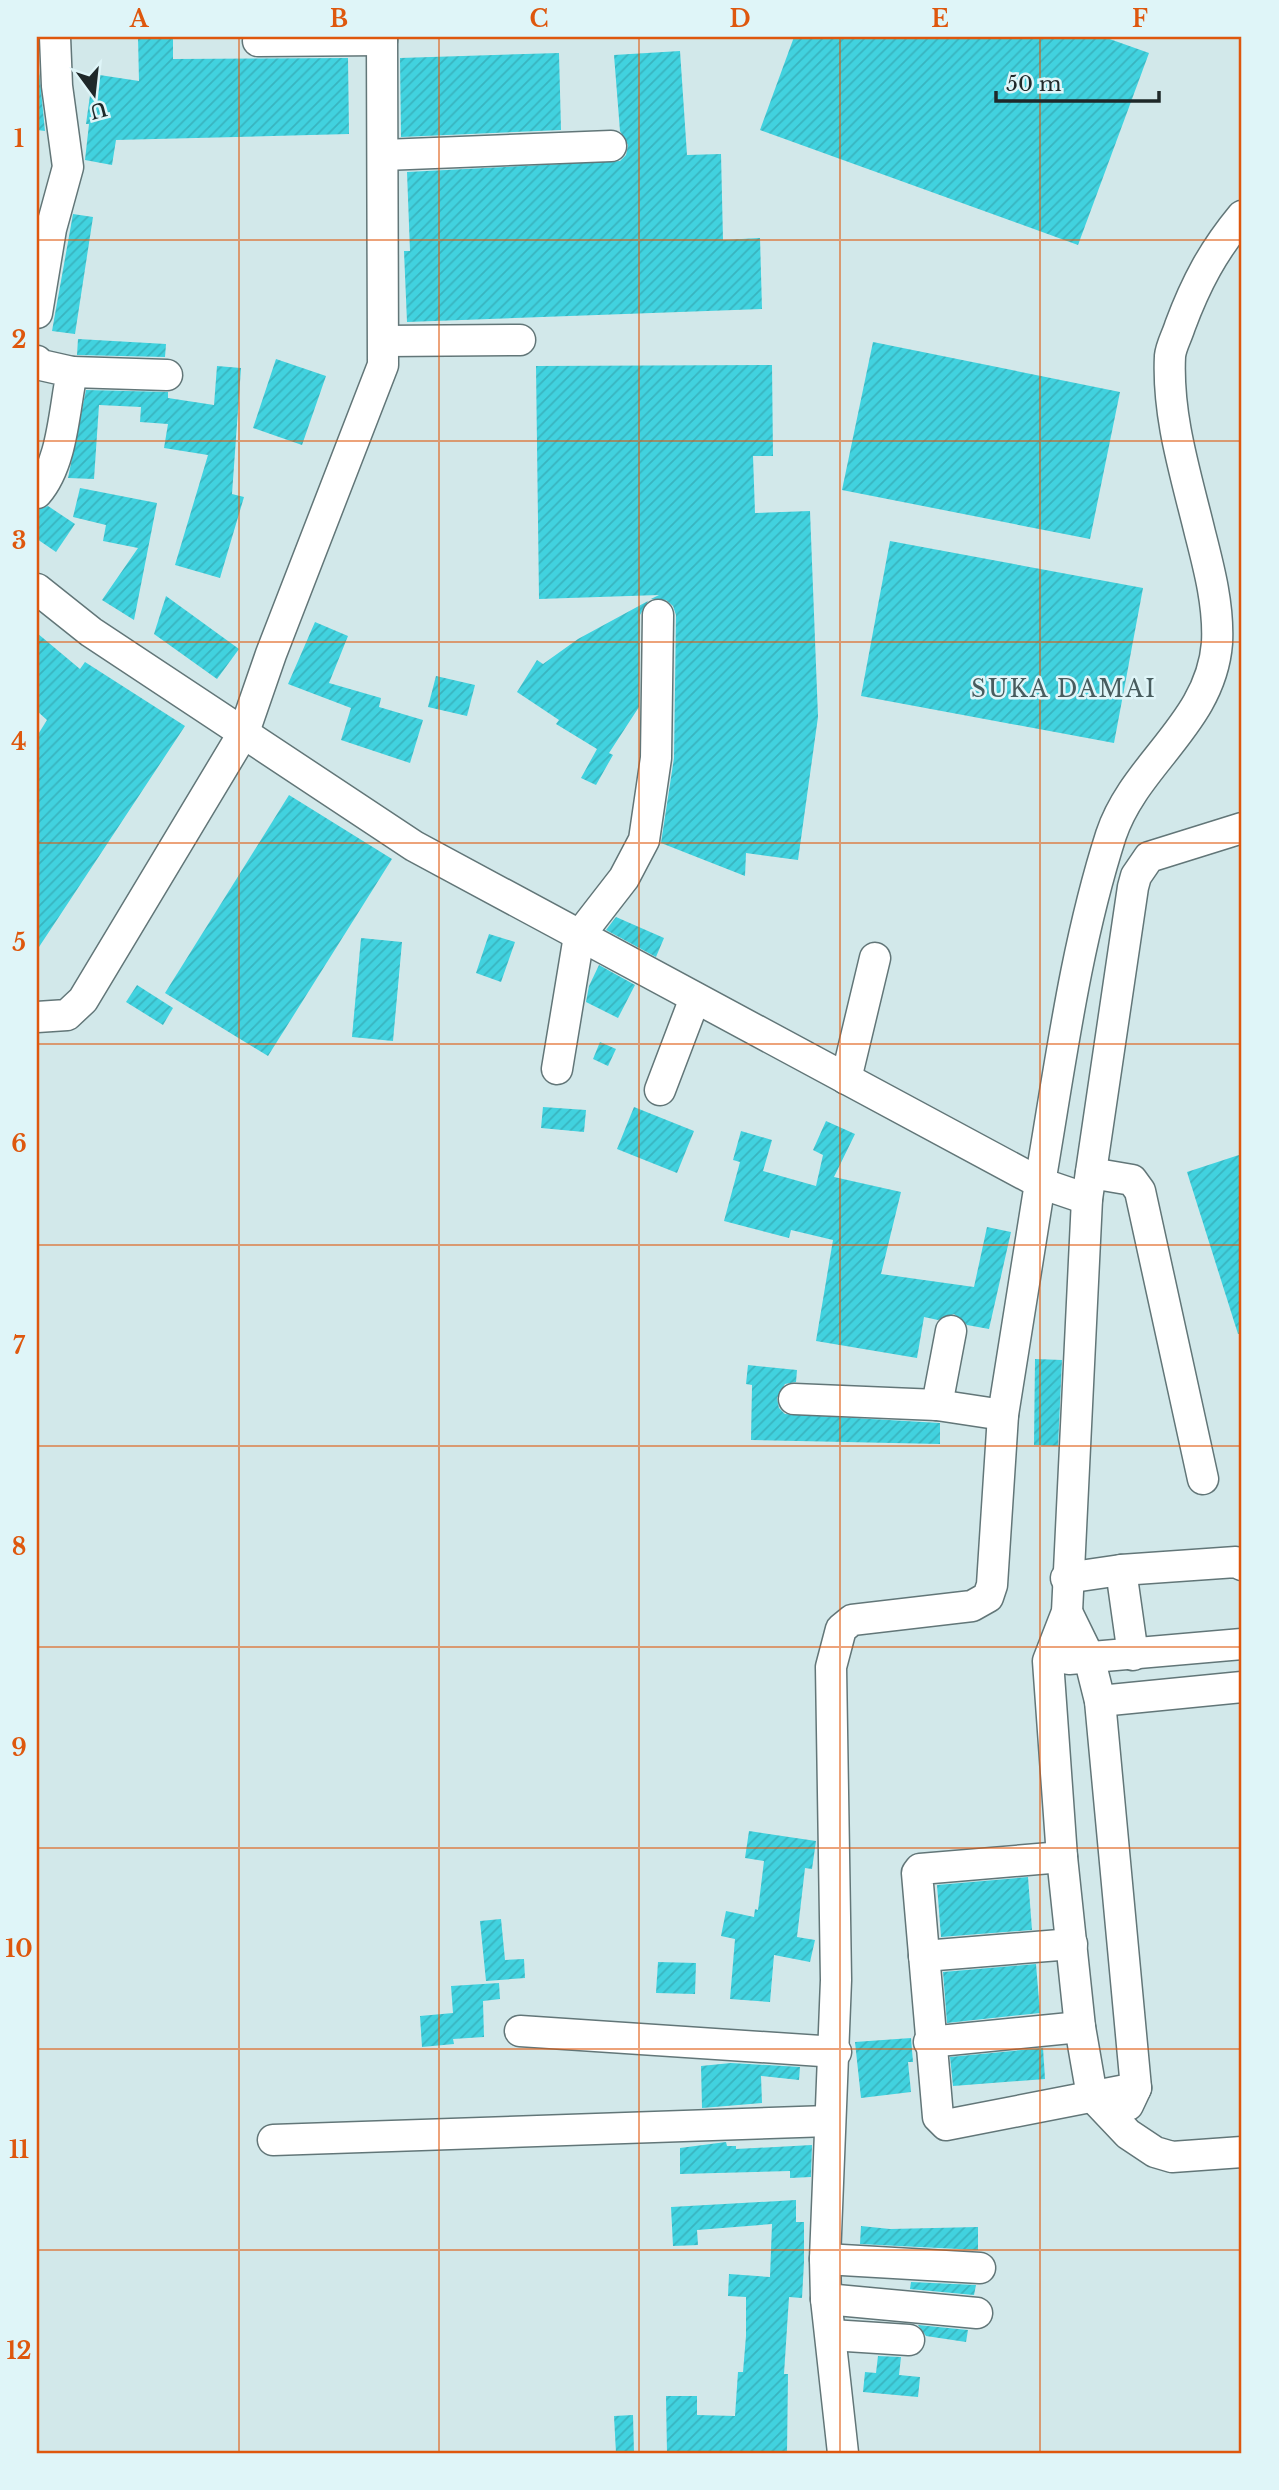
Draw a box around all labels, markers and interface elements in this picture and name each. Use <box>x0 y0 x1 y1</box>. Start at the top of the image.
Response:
text: A <box>129 5 150 33</box>
text: B <box>330 5 348 33</box>
text: C <box>530 5 548 33</box>
text: D <box>729 5 751 33</box>
text: E <box>931 5 949 33</box>
text: F <box>1132 5 1148 33</box>
north arrow <box>60 60 130 130</box>
scale bar <box>996 60 1158 104</box>
text: 50 m <box>1006 71 1062 97</box>
text: U <box>87 97 109 123</box>
text: 1 <box>14 125 24 153</box>
text: 2 <box>12 326 26 354</box>
text: 3 <box>12 527 26 555</box>
district label: SUKA DAMAI <box>971 675 1157 703</box>
text: 4 <box>11 728 27 756</box>
text: 5 <box>12 929 26 957</box>
text: 6 <box>11 1130 27 1158</box>
text: 7 <box>13 1332 26 1360</box>
text: 8 <box>12 1533 26 1561</box>
text: 9 <box>11 1734 27 1762</box>
text: 10 <box>5 1935 33 1963</box>
text: 11 <box>9 2136 29 2164</box>
text: 12 <box>6 2337 32 2365</box>

